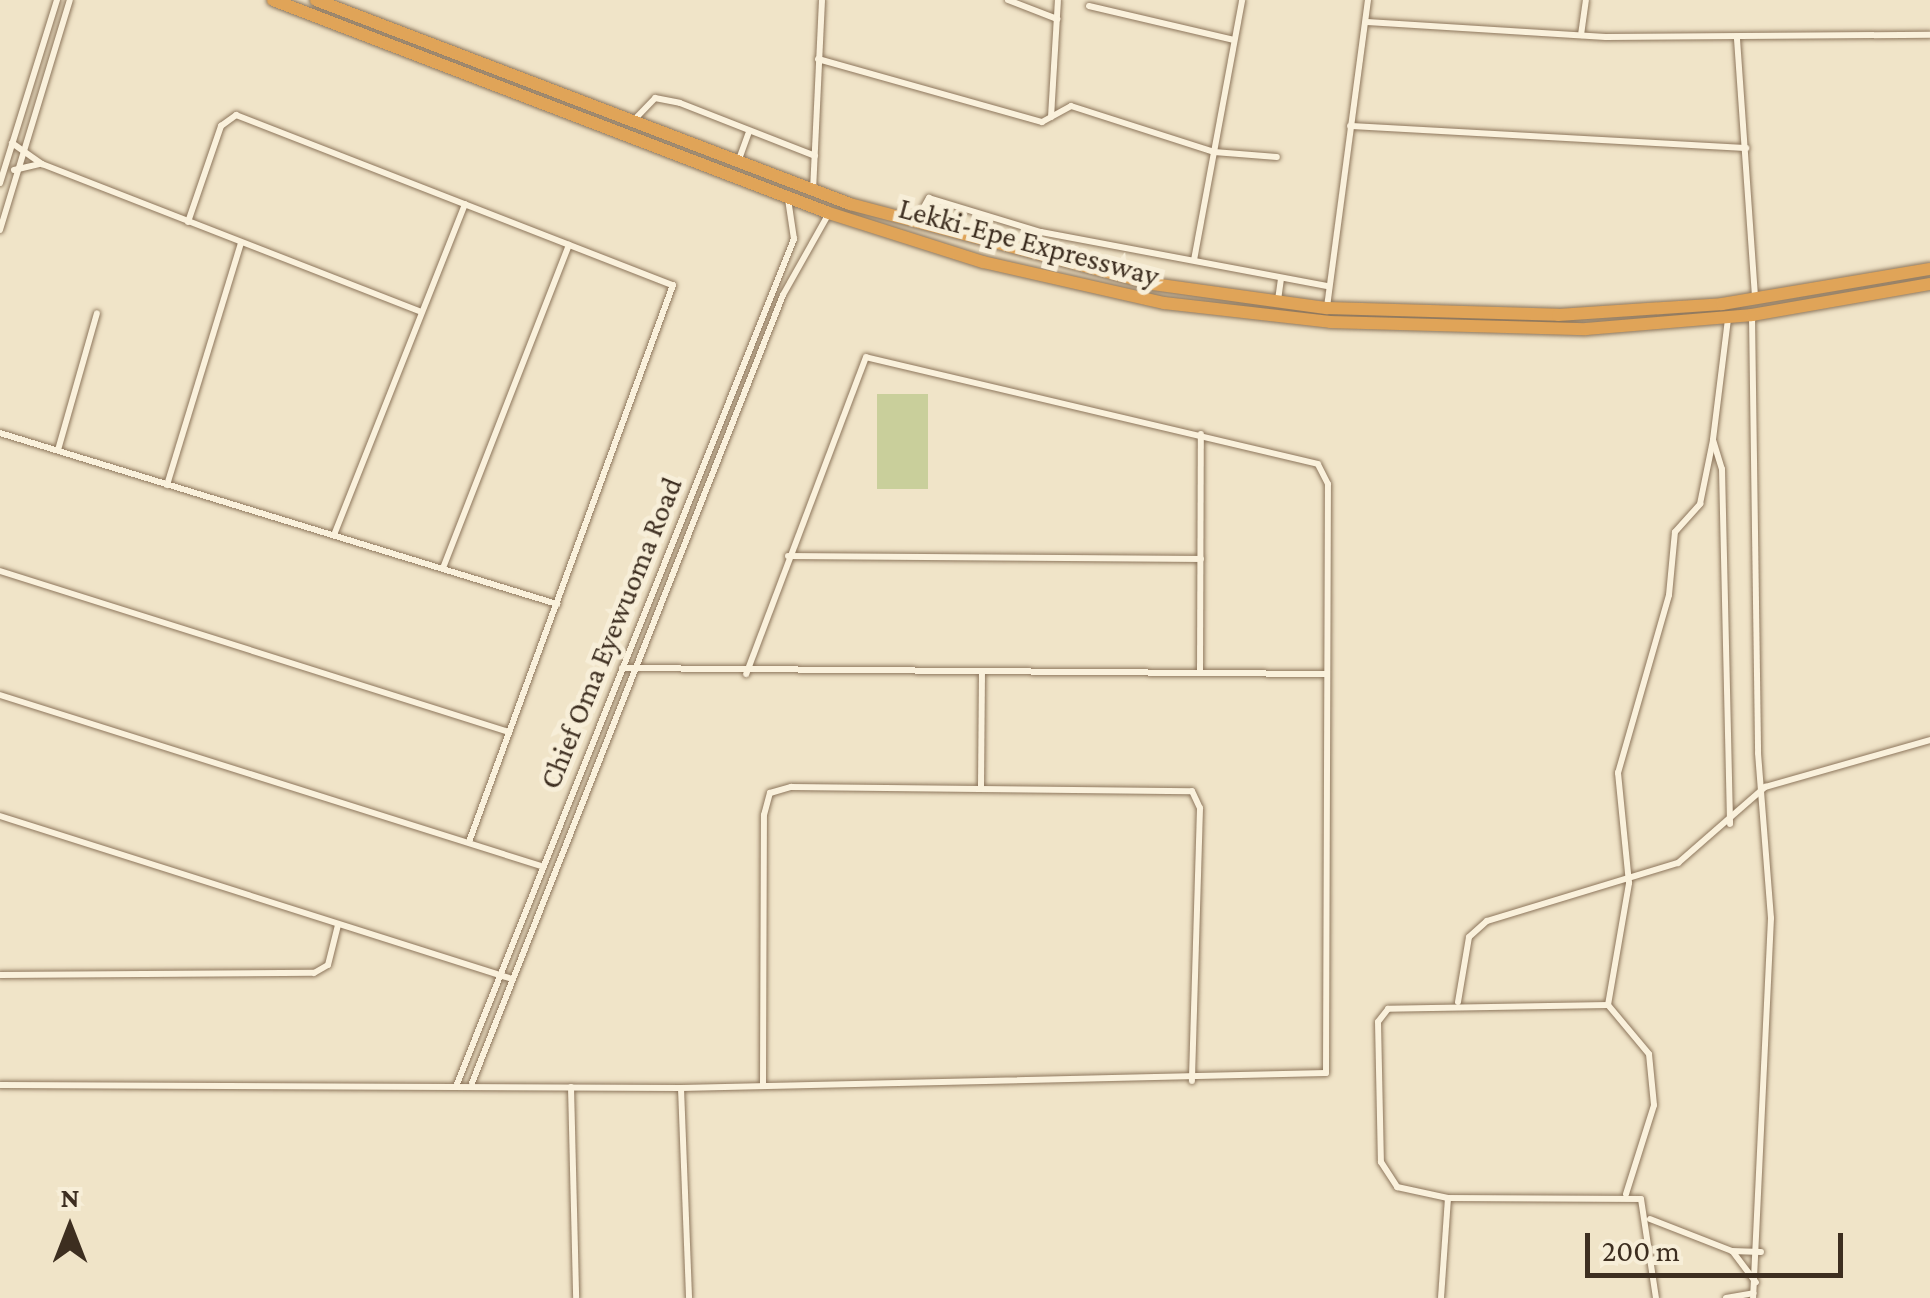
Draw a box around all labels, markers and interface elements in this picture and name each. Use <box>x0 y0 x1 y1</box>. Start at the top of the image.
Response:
street label: Lekki-Epe Expressway <box>895 190 1163 294</box>
street label: Chief Oma Eyewuoma Road <box>532 472 690 794</box>
north arrow <box>20 1178 120 1278</box>
text: N <box>60 1182 80 1213</box>
scale bar <box>1590 1213 1848 1275</box>
text: 200 m <box>1602 1234 1680 1267</box>

